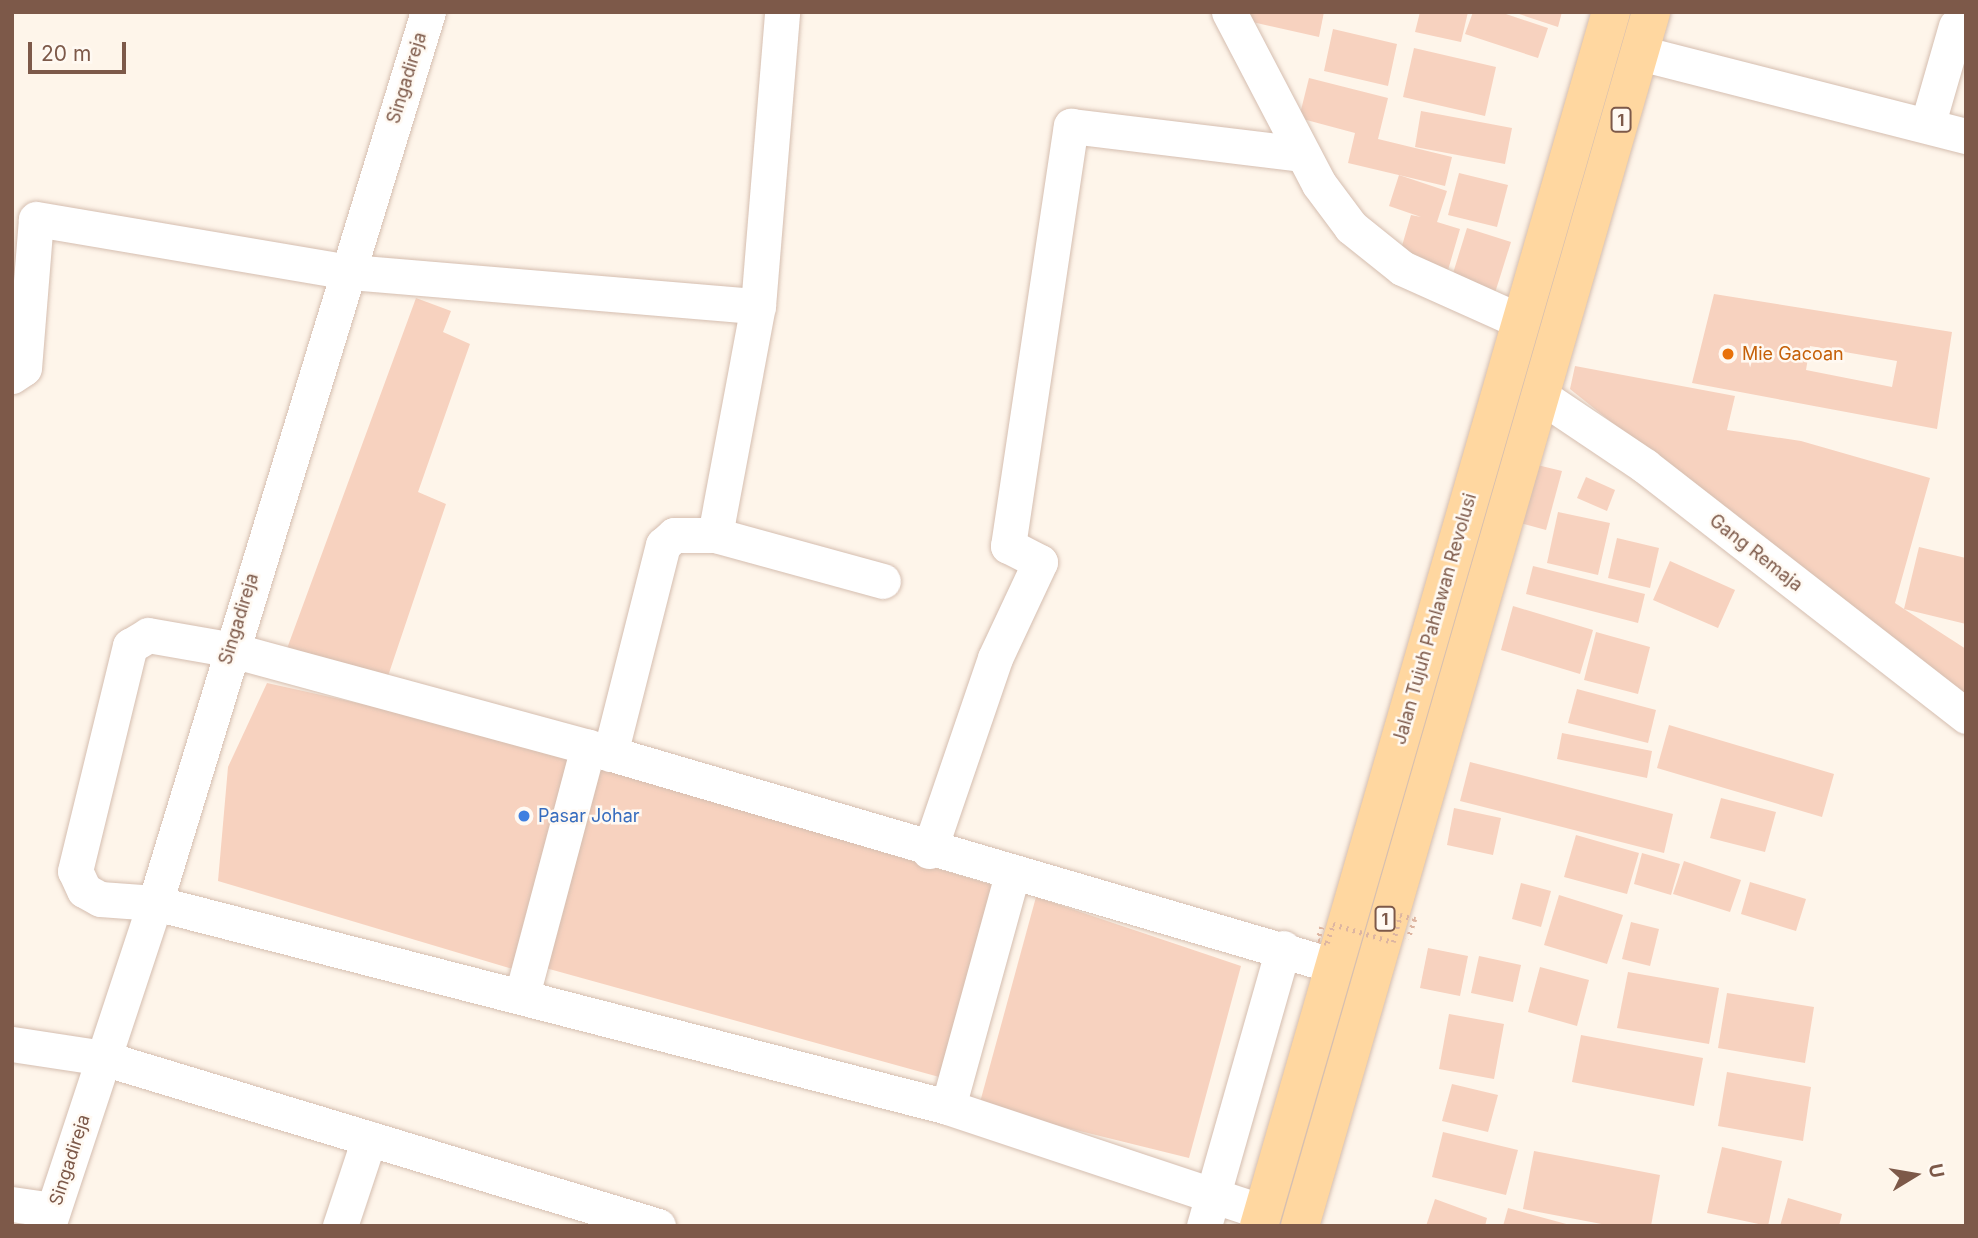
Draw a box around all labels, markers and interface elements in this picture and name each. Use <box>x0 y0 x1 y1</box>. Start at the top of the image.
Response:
scale bar <box>32 28 130 72</box>
street label: Singadireja <box>383 30 431 126</box>
text: 20 m <box>41 41 91 66</box>
road number: 1 <box>1610 108 1632 132</box>
place label: Mie Gacoan <box>1742 343 1844 365</box>
marker: Mie Gacoan <box>1720 346 1736 362</box>
street label: Jalan Tujuh Pahlawan Revolusi <box>1389 491 1481 747</box>
street label: Gang Remaja <box>1705 510 1807 596</box>
street label: Singadireja <box>215 571 263 667</box>
place label: Pasar Johar <box>538 805 640 827</box>
marker: Pasar Johar <box>516 808 532 824</box>
road number: 1 <box>1374 906 1396 931</box>
street label: Singadireja <box>45 1112 95 1208</box>
north arrow <box>1880 1140 1950 1210</box>
text: U <box>1923 1162 1949 1180</box>

